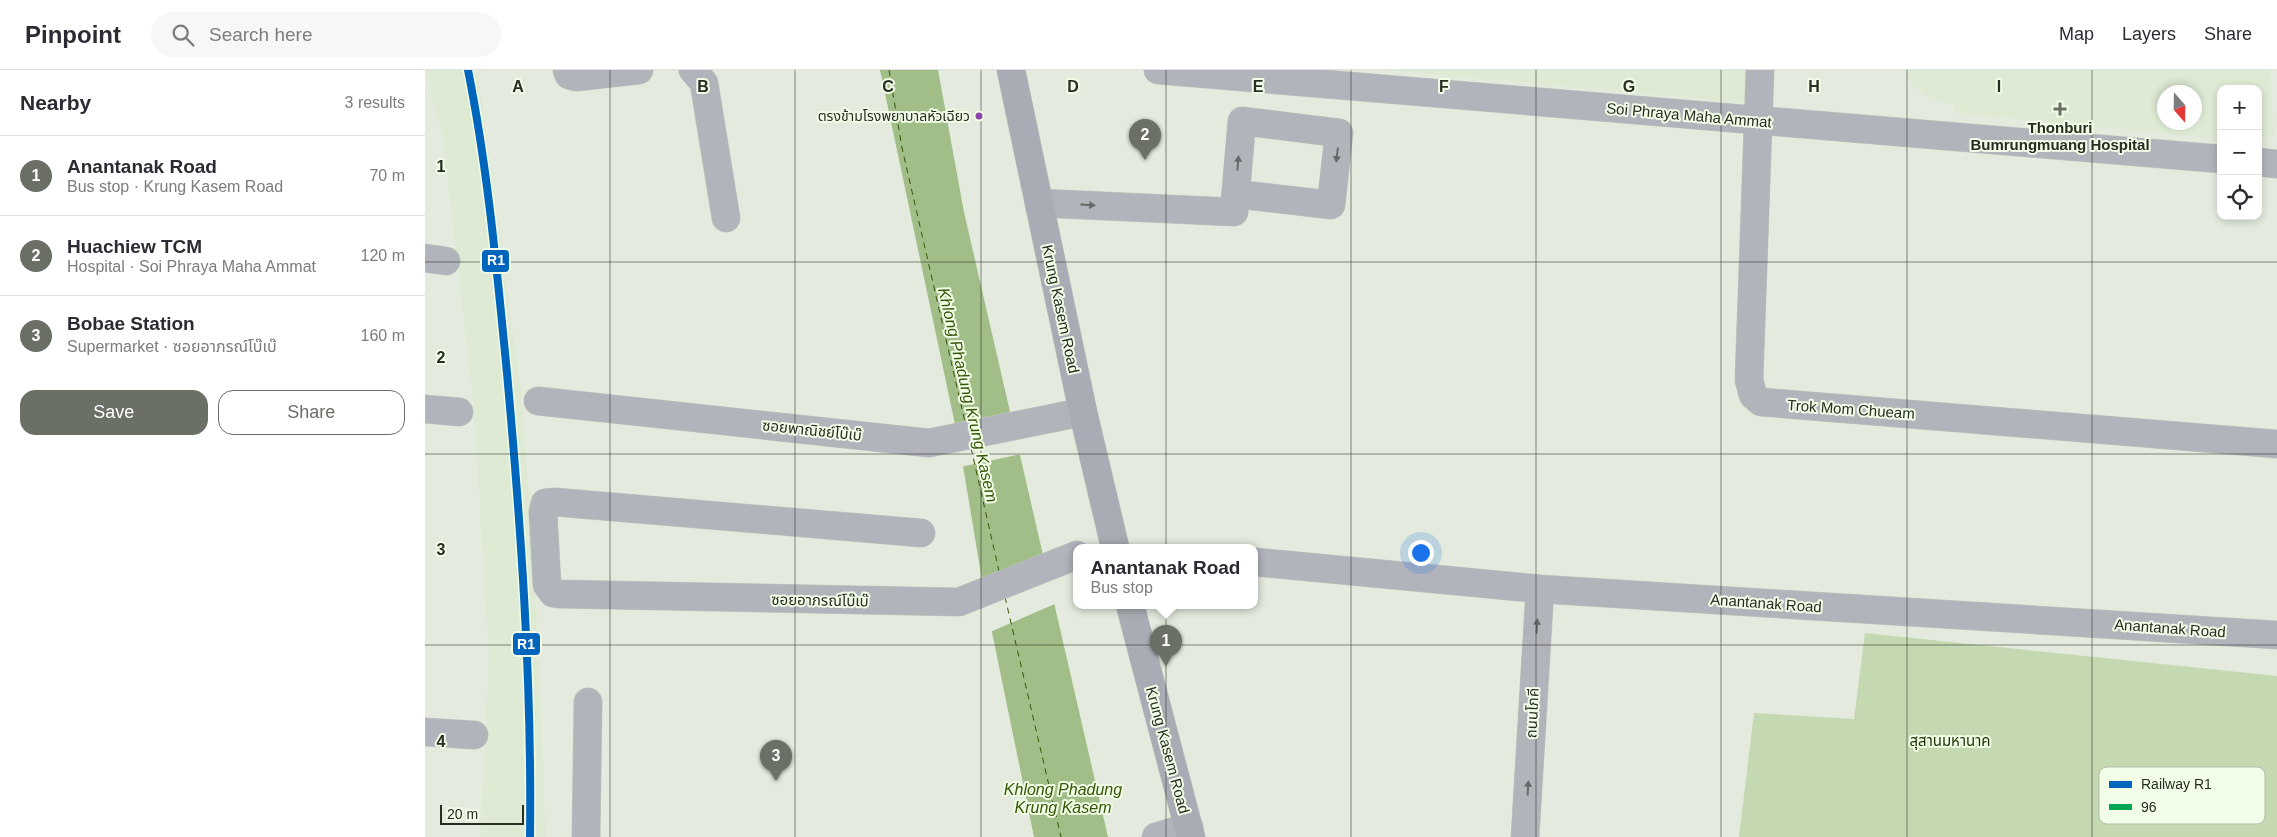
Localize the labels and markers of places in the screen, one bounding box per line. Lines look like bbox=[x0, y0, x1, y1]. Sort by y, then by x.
marker: Thonburi Bumrungmuang Hospital bbox=[2053, 102, 2067, 116]
place label: ตรงข้ามโรงพยาบาลหัวเฉียว bbox=[818, 108, 970, 124]
marker: ตรงข้ามโรงพยาบาลหัวเฉียว bbox=[974, 111, 984, 121]
pin: 2 bbox=[1129, 119, 1161, 160]
place label: Thonburi Bumrungmuang Hospital bbox=[1970, 119, 2150, 153]
pin: 1 bbox=[1150, 625, 1182, 666]
pin: 3 bbox=[760, 740, 792, 781]

